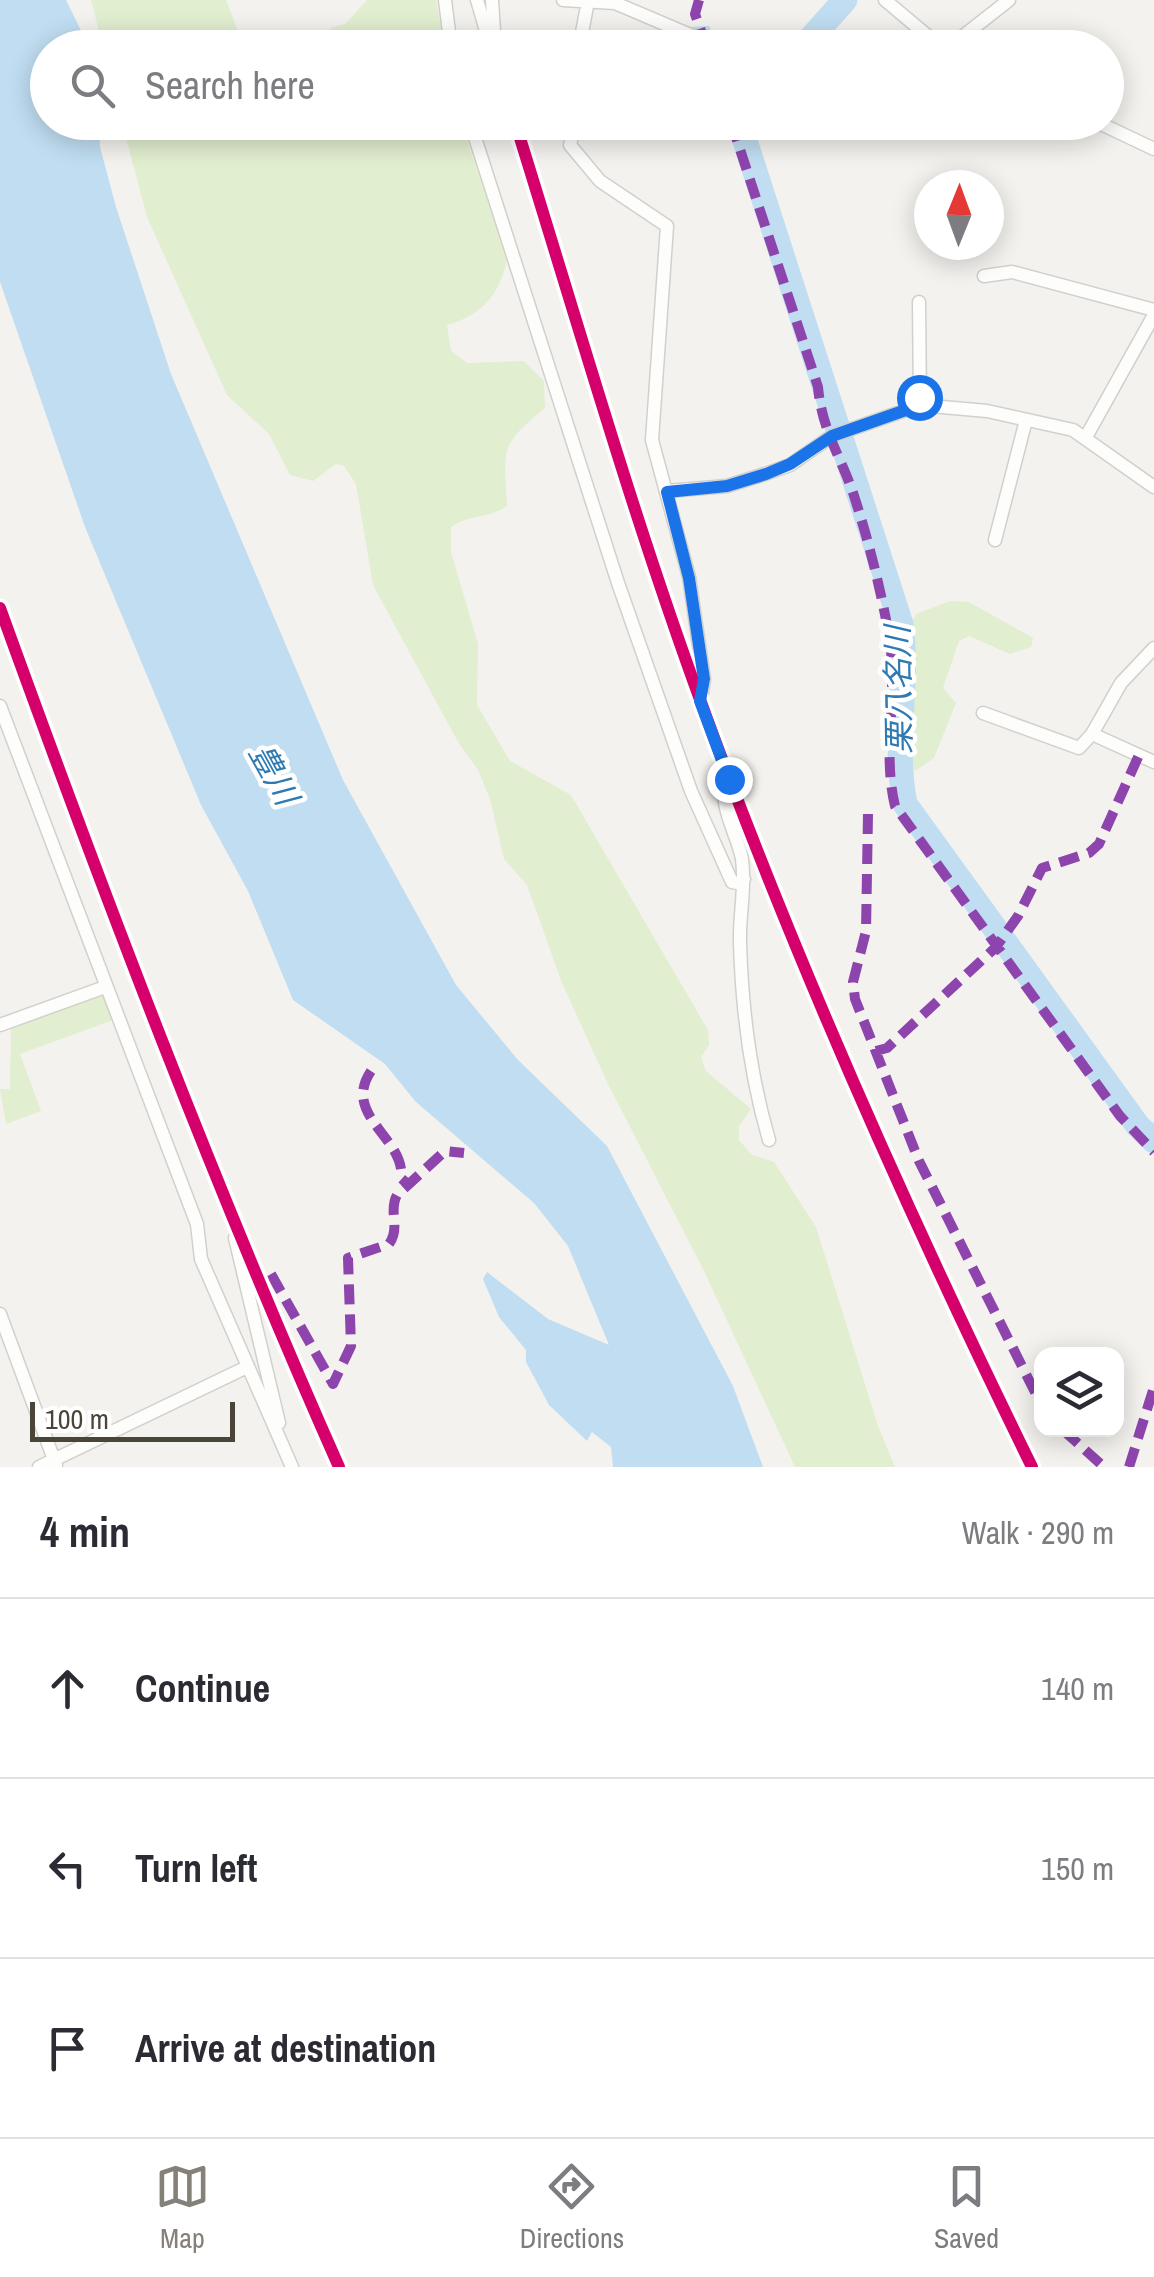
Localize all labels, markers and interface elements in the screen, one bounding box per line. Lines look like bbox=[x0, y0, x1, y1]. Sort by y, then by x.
search box bbox=[30, 30, 1124, 140]
icon: search bbox=[65, 58, 120, 113]
text: Search here bbox=[145, 60, 315, 111]
north arrow bbox=[914, 170, 1004, 260]
route start bbox=[897, 375, 943, 421]
water label: 栗八名川 bbox=[875, 623, 921, 754]
water label: 豊川 bbox=[240, 736, 310, 815]
route end bbox=[707, 757, 753, 803]
map controls bbox=[1034, 1347, 1124, 1437]
button: layers bbox=[1034, 1347, 1124, 1437]
scale bar bbox=[30, 1397, 235, 1442]
text: 100 m bbox=[45, 1400, 109, 1438]
text: 4 min bbox=[40, 1504, 130, 1560]
text: Walk · 290 m bbox=[962, 1511, 1114, 1554]
icon: ahead bbox=[40, 1661, 95, 1716]
text: Continue bbox=[135, 1663, 270, 1714]
text: 140 m bbox=[1041, 1667, 1114, 1710]
icon: left bbox=[40, 1841, 95, 1896]
text: Turn left bbox=[135, 1843, 257, 1894]
text: 150 m bbox=[1041, 1847, 1114, 1890]
icon: arrive bbox=[40, 2021, 95, 2076]
text: Arrive at destination bbox=[135, 2023, 436, 2074]
tab: Map bbox=[155, 2159, 210, 2257]
tab: Directions bbox=[520, 2159, 624, 2257]
tab: Saved bbox=[934, 2159, 999, 2257]

